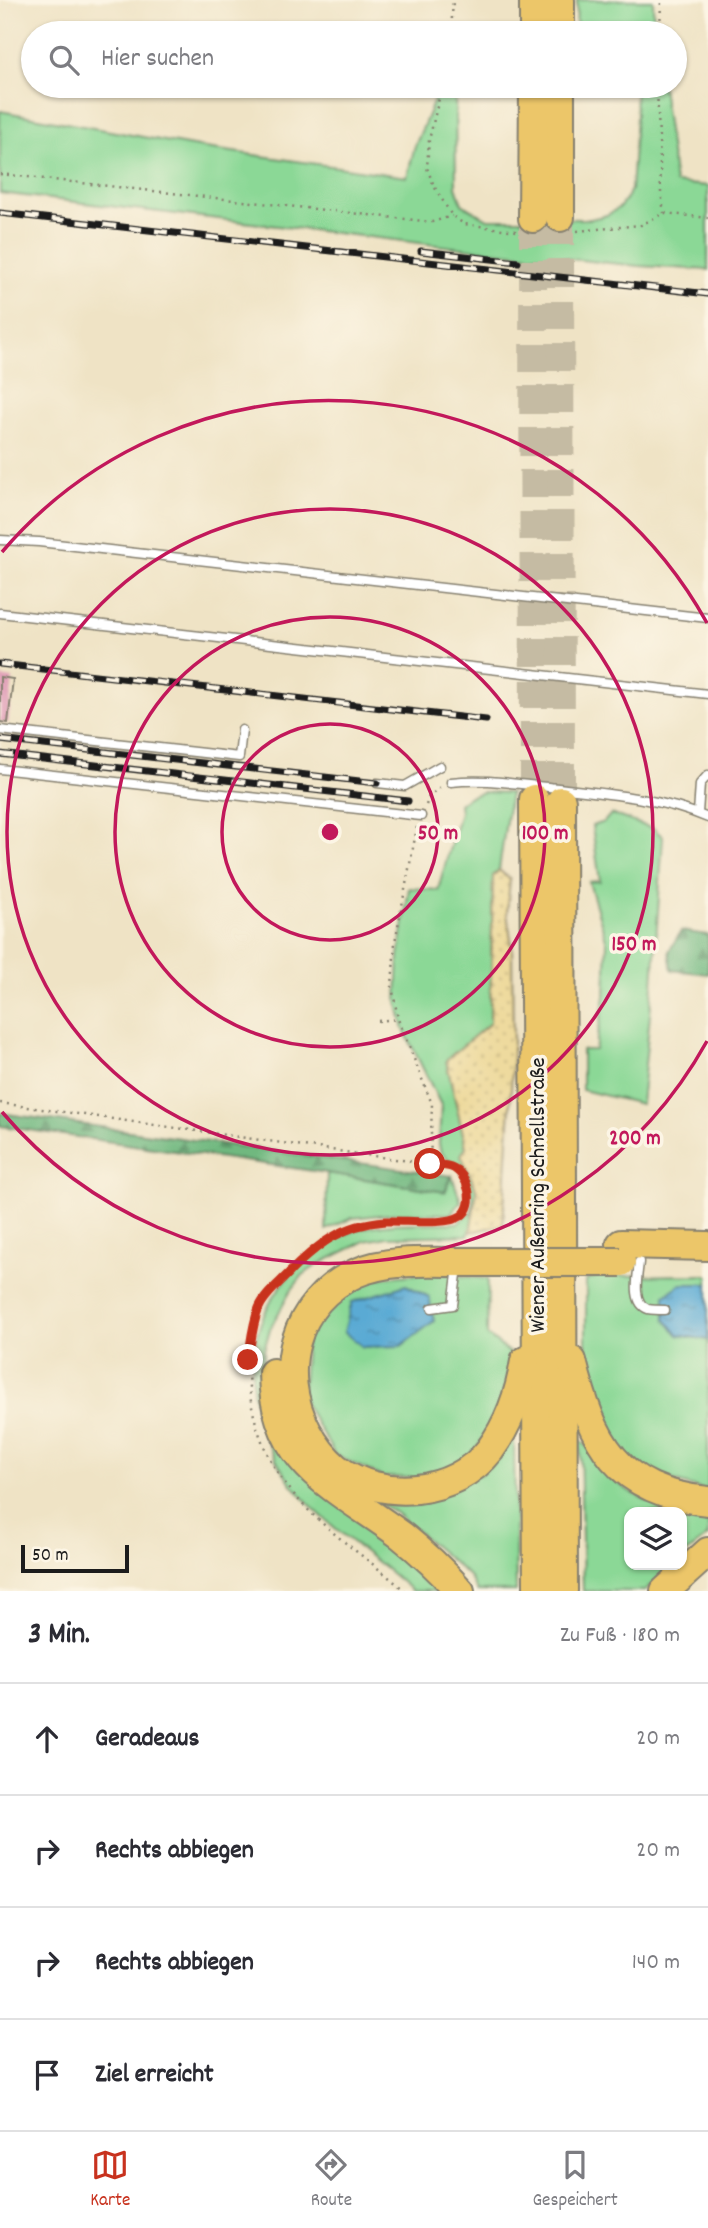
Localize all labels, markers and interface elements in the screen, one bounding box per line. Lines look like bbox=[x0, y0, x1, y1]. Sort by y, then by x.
search box bbox=[21, 21, 687, 98]
icon: search bbox=[45, 41, 83, 79]
text: Hier suchen bbox=[101, 41, 214, 78]
centre of rings bbox=[318, 820, 342, 844]
text: 50 m bbox=[418, 820, 458, 850]
text: 100 m bbox=[522, 820, 568, 850]
text: 150 m bbox=[611, 931, 657, 961]
street label: Wiener Außenring Schnellstraße bbox=[523, 1057, 556, 1333]
text: 200 m bbox=[609, 1125, 661, 1155]
route start bbox=[414, 1148, 445, 1179]
route end bbox=[232, 1344, 263, 1375]
map controls bbox=[624, 1507, 687, 1570]
button: layers bbox=[624, 1507, 687, 1570]
scale bar bbox=[21, 1542, 130, 1574]
text: 50 m bbox=[32, 1543, 69, 1570]
text: 3 Min. bbox=[28, 1615, 90, 1658]
text: Zu Fuß · 180 m bbox=[560, 1620, 680, 1653]
icon: ahead bbox=[28, 1720, 66, 1758]
text: Geradeaus bbox=[95, 1721, 199, 1758]
text: 20 m bbox=[636, 1723, 680, 1756]
icon: right bbox=[28, 1832, 66, 1870]
text: Rechts abbiegen bbox=[95, 1833, 254, 1870]
text: 20 m bbox=[636, 1835, 680, 1868]
icon: right bbox=[28, 1944, 66, 1982]
text: Rechts abbiegen bbox=[95, 1945, 254, 1982]
text: 140 m bbox=[632, 1947, 680, 1980]
icon: arrive bbox=[28, 2056, 66, 2094]
text: Ziel erreicht bbox=[95, 2057, 214, 2094]
tab: Karte bbox=[90, 2146, 130, 2215]
tab: Route bbox=[311, 2146, 352, 2215]
tab: Gespeichert bbox=[532, 2146, 618, 2215]

